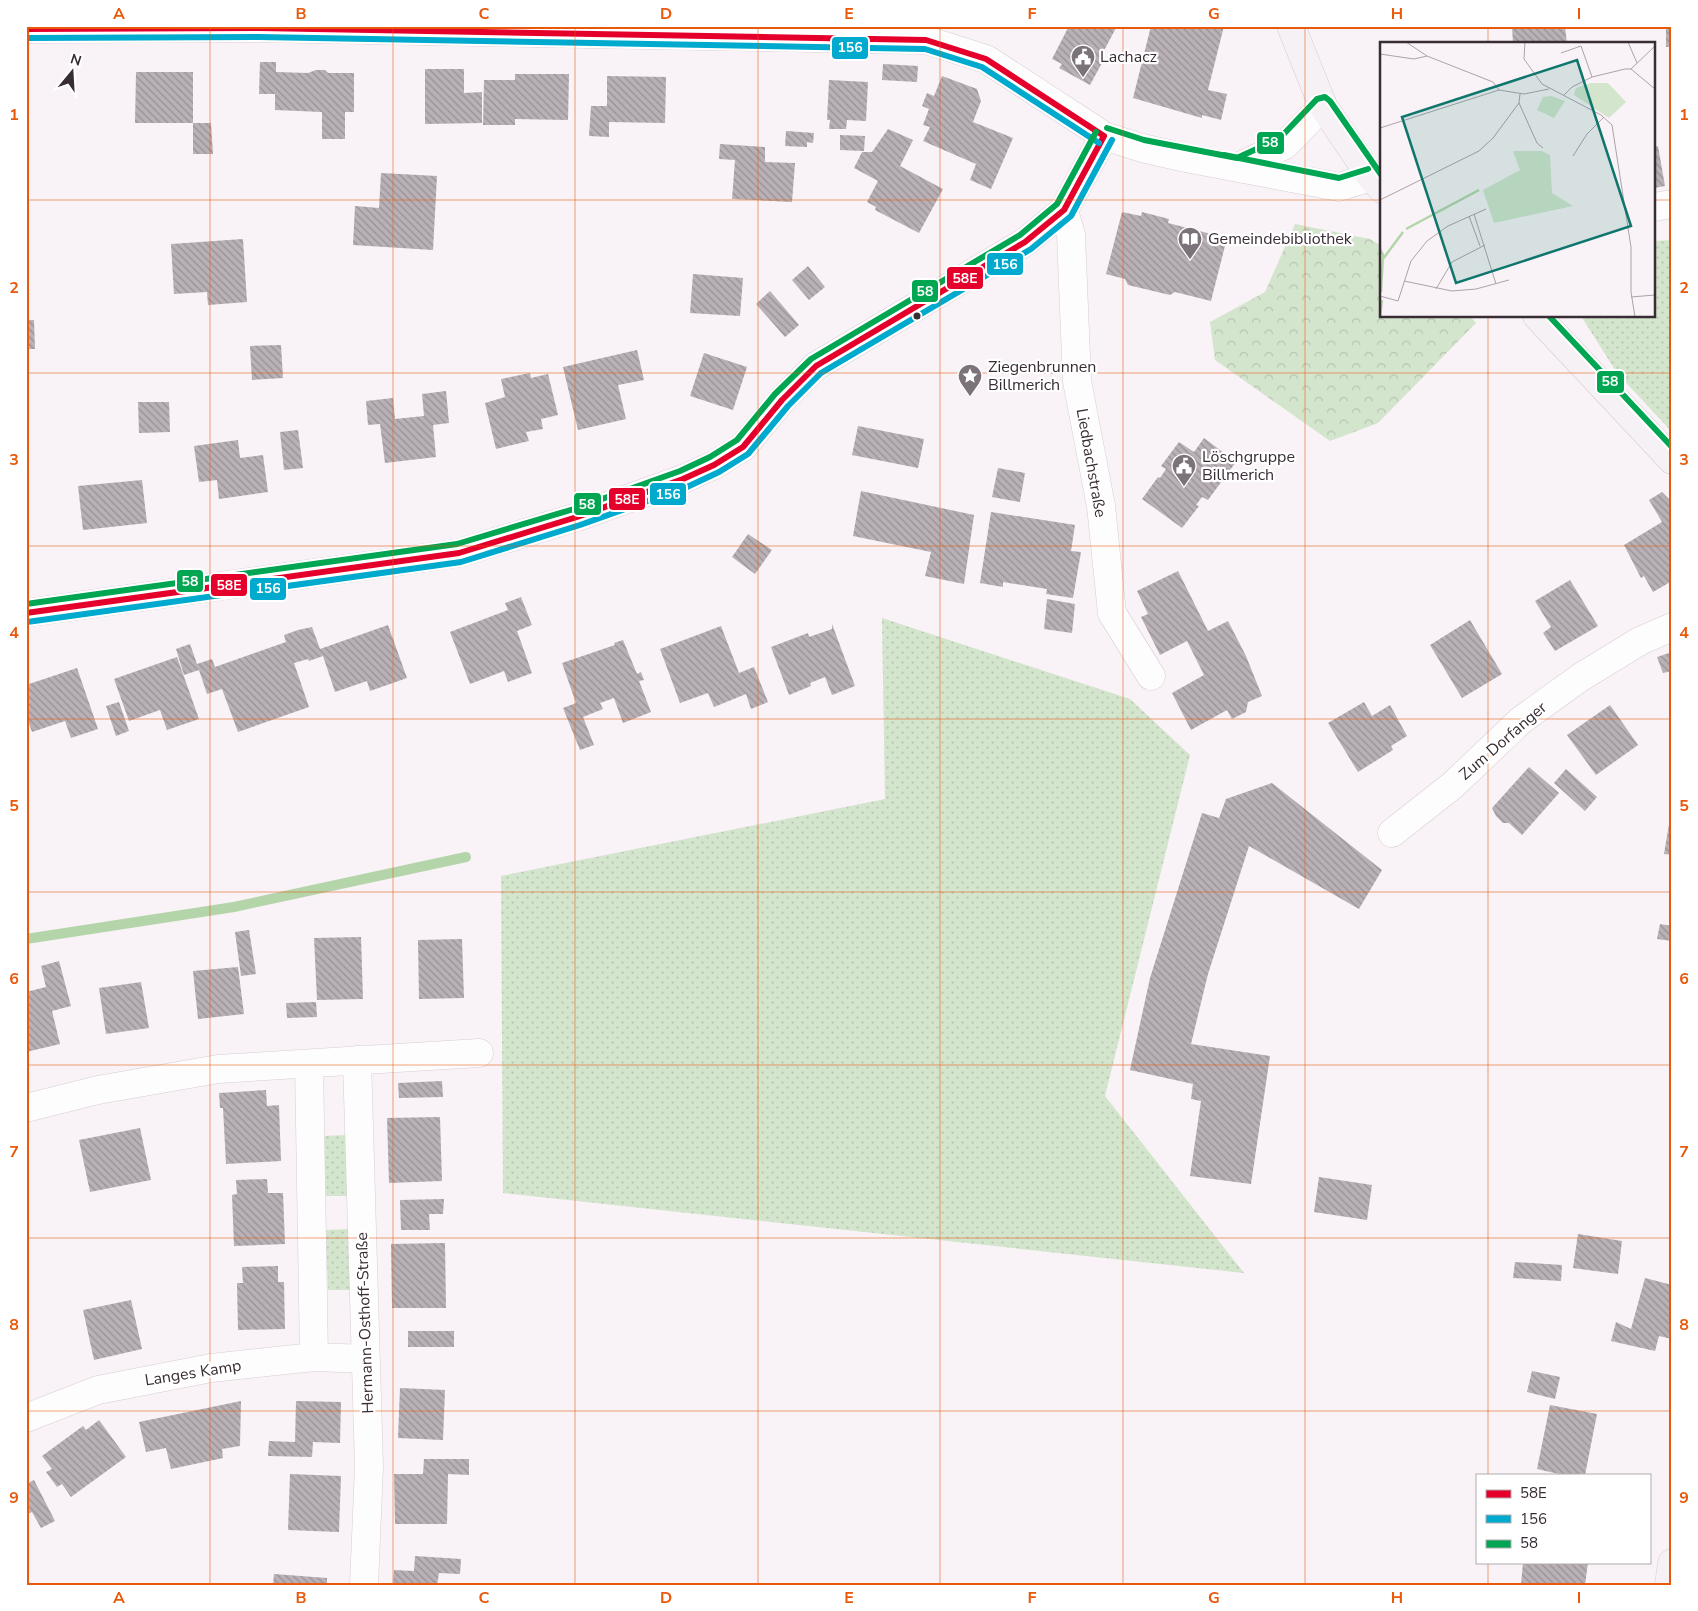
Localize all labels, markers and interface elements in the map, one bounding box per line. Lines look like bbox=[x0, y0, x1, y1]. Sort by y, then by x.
text: A bbox=[113, 3, 125, 25]
text: B bbox=[295, 3, 307, 25]
text: C bbox=[479, 3, 490, 25]
text: D bbox=[660, 3, 672, 25]
text: E bbox=[844, 3, 854, 25]
text: F bbox=[1028, 3, 1037, 25]
text: G bbox=[1208, 3, 1220, 25]
text: H bbox=[1391, 3, 1403, 25]
text: I bbox=[1577, 3, 1581, 25]
line badge: 156 bbox=[831, 36, 869, 60]
text: 156 bbox=[837, 38, 863, 57]
inset map bbox=[1380, 42, 1656, 318]
public building icon: Lachacz bbox=[1070, 44, 1096, 78]
place label: Lachacz bbox=[1100, 46, 1157, 68]
north arrow bbox=[48, 48, 98, 98]
text: N bbox=[68, 49, 84, 71]
text: 1 bbox=[9, 104, 19, 126]
text: 1 bbox=[1679, 104, 1689, 126]
line badge: 58 bbox=[1256, 131, 1285, 155]
text: 58 bbox=[1262, 133, 1278, 152]
library icon: Gemeindebibliothek bbox=[1177, 226, 1203, 260]
place label: Gemeindebibliothek bbox=[1208, 228, 1353, 250]
line badge: 156 bbox=[986, 252, 1024, 276]
text: 156 bbox=[992, 255, 1018, 274]
line badge: 58E bbox=[946, 266, 984, 290]
text: 58E bbox=[952, 269, 978, 288]
text: 2 bbox=[9, 277, 19, 299]
text: 2 bbox=[1679, 277, 1689, 299]
line badge: 58 bbox=[911, 279, 939, 303]
text: 58 bbox=[917, 282, 933, 301]
unlabelled marker bbox=[912, 311, 922, 321]
place label: Ziegenbrunnen Billmerich bbox=[988, 356, 1096, 396]
place icon: Ziegenbrunnen Billmerich bbox=[957, 363, 983, 397]
line badge: 58 bbox=[1596, 370, 1625, 394]
text: 58 bbox=[1602, 372, 1618, 391]
street label: Liedbachstraße bbox=[1071, 407, 1111, 519]
place label: Löschgruppe Billmerich bbox=[1202, 446, 1295, 486]
text: 3 bbox=[9, 449, 19, 471]
text: 3 bbox=[1679, 449, 1689, 471]
public building icon: Löschgruppe Billmerich bbox=[1171, 453, 1197, 487]
line badge: 156 bbox=[649, 482, 687, 506]
text: 156 bbox=[655, 485, 681, 504]
line badge: 58E bbox=[608, 487, 646, 511]
text: 58E bbox=[614, 490, 640, 509]
line badge: 58 bbox=[573, 492, 602, 516]
text: 58 bbox=[579, 495, 595, 514]
line badge: 58 bbox=[176, 569, 204, 593]
text: 58 bbox=[182, 572, 198, 591]
line badge: 58E bbox=[210, 573, 248, 597]
text: 58E bbox=[216, 576, 242, 595]
line badge: 156 bbox=[249, 577, 287, 601]
text: 156 bbox=[255, 579, 281, 598]
text: 4 bbox=[9, 622, 19, 644]
text: 4 bbox=[1679, 622, 1689, 644]
street label: Zum Dorfanger bbox=[1454, 697, 1552, 785]
text: 5 bbox=[9, 795, 19, 817]
text: 5 bbox=[1679, 795, 1689, 817]
text: 6 bbox=[9, 968, 19, 990]
text: 6 bbox=[1679, 968, 1689, 990]
text: 7 bbox=[9, 1141, 19, 1163]
text: 7 bbox=[1679, 1141, 1689, 1163]
street label: Hermann-Osthoff-Straße bbox=[351, 1232, 379, 1414]
text: 8 bbox=[9, 1314, 19, 1336]
text: 8 bbox=[1679, 1314, 1689, 1336]
street label: Langes Kamp bbox=[143, 1355, 243, 1391]
legend bbox=[1476, 1474, 1650, 1564]
text: 58E bbox=[1520, 1483, 1547, 1503]
text: 9 bbox=[9, 1487, 19, 1509]
text: 9 bbox=[1679, 1487, 1689, 1509]
text: 156 bbox=[1520, 1509, 1547, 1529]
text: 58 bbox=[1520, 1533, 1538, 1553]
text: A bbox=[113, 1587, 125, 1609]
text: B bbox=[295, 1587, 307, 1609]
text: C bbox=[479, 1587, 490, 1609]
text: D bbox=[660, 1587, 672, 1609]
text: E bbox=[844, 1587, 854, 1609]
text: F bbox=[1028, 1587, 1037, 1609]
text: G bbox=[1208, 1587, 1220, 1609]
text: H bbox=[1391, 1587, 1403, 1609]
text: I bbox=[1577, 1587, 1581, 1609]

